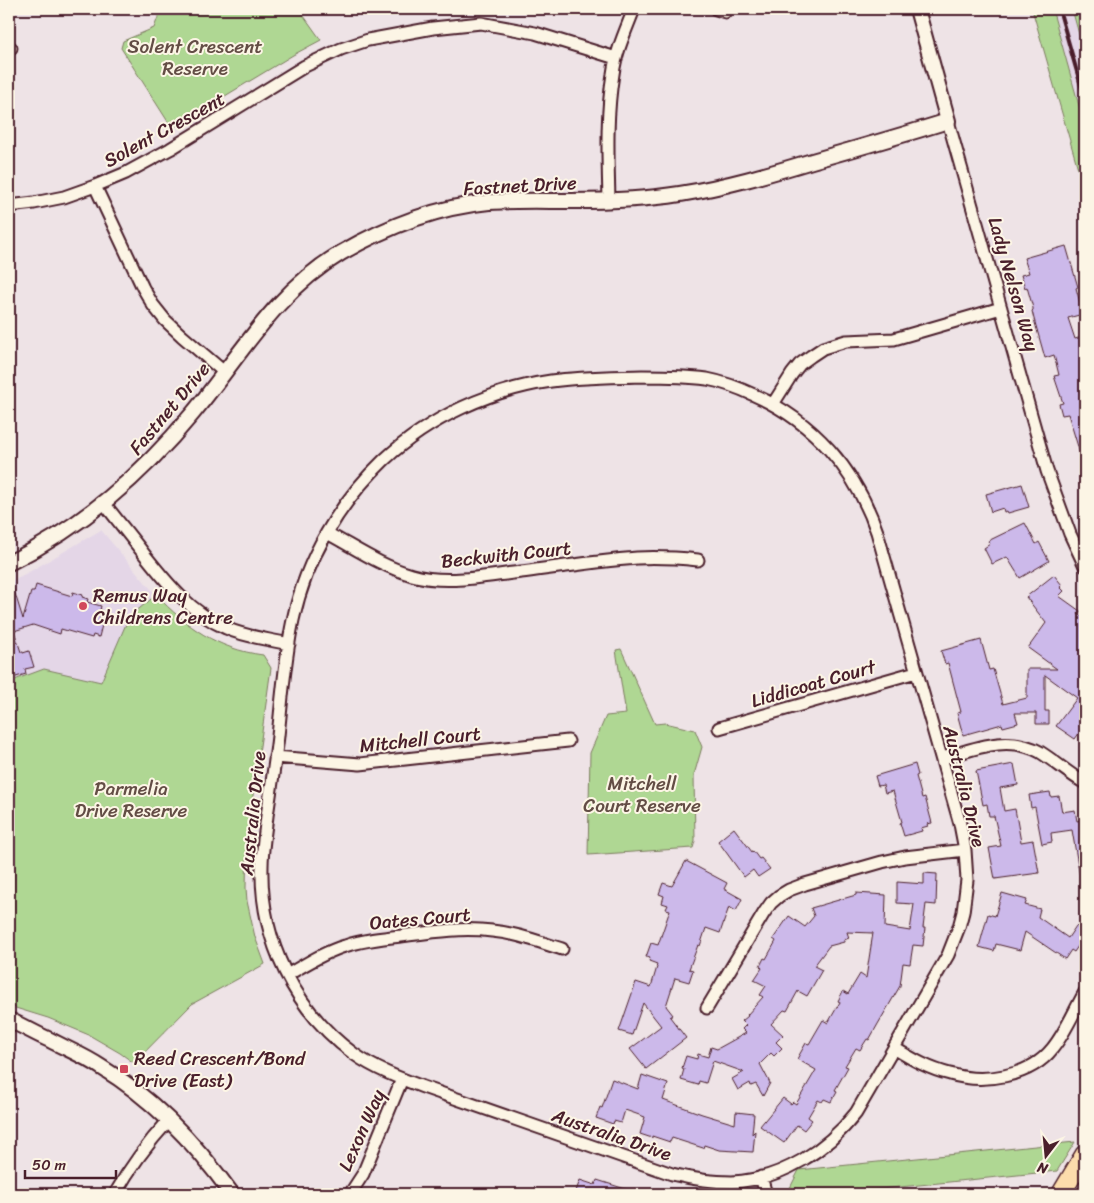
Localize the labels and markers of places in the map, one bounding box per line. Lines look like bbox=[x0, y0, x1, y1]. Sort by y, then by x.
place label: Remus Way Childrens Centre bbox=[93, 579, 233, 634]
marker: Remus Way Childrens Centre bbox=[77, 600, 89, 612]
place label: Reed Crescent/Bond Drive (East) bbox=[134, 1042, 306, 1097]
marker: Reed Crescent/Bond Drive (East) bbox=[118, 1063, 130, 1075]

